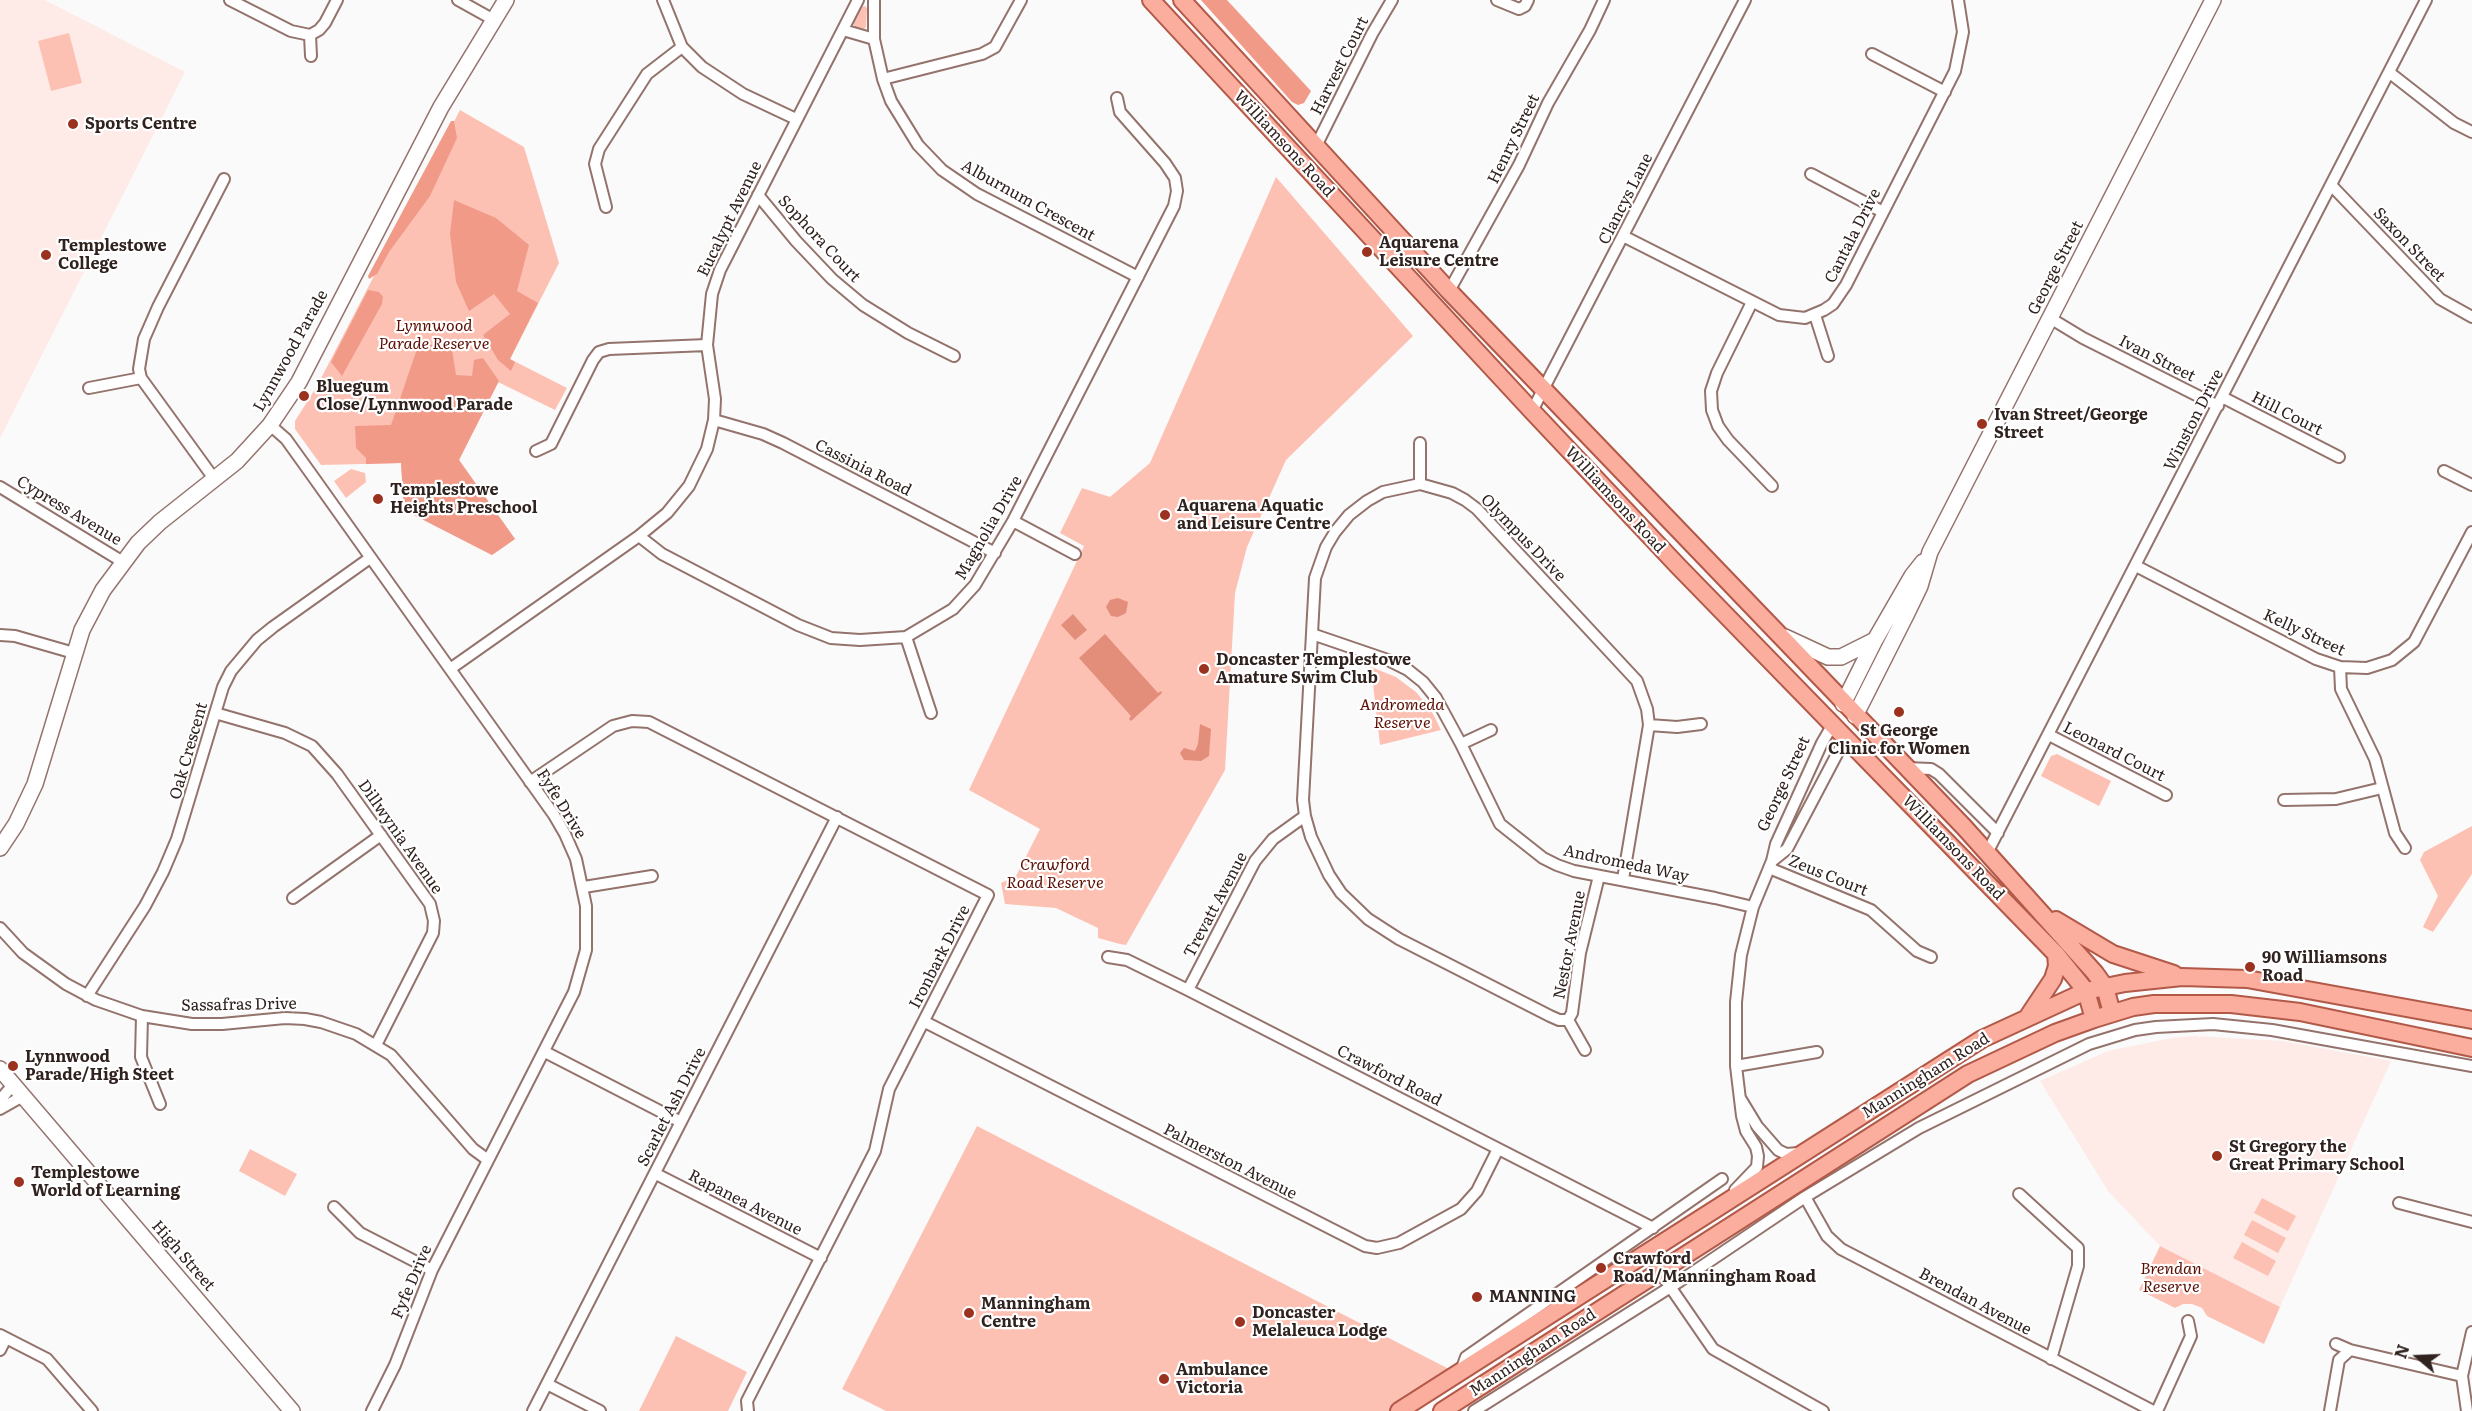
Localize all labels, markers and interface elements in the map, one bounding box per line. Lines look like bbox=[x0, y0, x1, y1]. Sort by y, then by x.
street label: Harvest Court bbox=[1307, 14, 1373, 118]
street label: Williamsons Road bbox=[1230, 87, 1338, 201]
street label: Henry Street bbox=[1484, 91, 1544, 187]
place label: Sports Centre bbox=[85, 114, 197, 134]
marker: Sports Centre bbox=[66, 117, 80, 131]
street label: Clancys Lane bbox=[1595, 150, 1657, 248]
street label: Alburnum Crescent bbox=[958, 156, 1098, 246]
street label: Eucalypt Avenue bbox=[694, 158, 766, 280]
street label: Cantala Drive bbox=[1821, 185, 1885, 287]
street label: Sophora Court bbox=[774, 191, 864, 287]
street label: Saxon Street bbox=[2369, 204, 2449, 286]
street label: George Street bbox=[2024, 218, 2088, 318]
place label: Aquarena Leisure Centre bbox=[1379, 233, 1499, 271]
place label: Templestowe College bbox=[58, 236, 166, 274]
marker: Aquarena Leisure Centre bbox=[1360, 245, 1374, 259]
marker: Templestowe College bbox=[39, 248, 53, 262]
street label: Lynnwood Parade bbox=[250, 287, 332, 415]
park label: Lynnwood Parade Reserve bbox=[379, 316, 489, 354]
street label: Ivan Street bbox=[2116, 332, 2198, 386]
street label: Winston Drive bbox=[2160, 366, 2228, 474]
place label: Bluegum Close/Lynnwood Parade bbox=[316, 377, 513, 415]
street label: Hill Court bbox=[2248, 388, 2326, 440]
marker: Bluegum Close/Lynnwood Parade bbox=[297, 389, 311, 403]
place label: Ivan Street/George Street bbox=[1994, 405, 2148, 443]
marker: Ivan Street/George Street bbox=[1975, 417, 1989, 431]
street label: Cassinia Road bbox=[811, 435, 915, 501]
street label: Williamsons Road bbox=[1561, 443, 1669, 557]
street label: Cypress Avenue bbox=[13, 472, 125, 550]
street label: Magnolia Drive bbox=[951, 472, 1027, 584]
place label: Templestowe Heights Preschool bbox=[390, 480, 537, 518]
street label: Olympus Drive bbox=[1477, 490, 1569, 586]
marker: Templestowe Heights Preschool bbox=[371, 492, 385, 506]
place label: Aquarena Aquatic and Leisure Centre bbox=[1177, 496, 1331, 534]
marker: Aquarena Aquatic and Leisure Centre bbox=[1158, 508, 1172, 522]
street label: Kelly Street bbox=[2260, 606, 2348, 660]
place label: Doncaster Templestowe Amature Swim Club bbox=[1216, 650, 1411, 688]
marker: Doncaster Templestowe Amature Swim Club bbox=[1197, 662, 1211, 676]
park label: Andromeda Reserve bbox=[1360, 695, 1444, 733]
street label: Oak Crescent bbox=[166, 700, 212, 802]
marker: St George Clinic for Women bbox=[1892, 705, 1906, 719]
street label: Leonard Court bbox=[2060, 718, 2168, 786]
place label: St George Clinic for Women bbox=[1828, 721, 1970, 759]
street label: George Street bbox=[1754, 733, 1814, 835]
street label: Fyfe Drive bbox=[532, 766, 590, 842]
street label: Dillwynia Avenue bbox=[353, 776, 447, 898]
street label: Williamsons Road bbox=[1898, 792, 2008, 904]
street label: Andromeda Way bbox=[1561, 841, 1691, 887]
street label: Trevatt Avenue bbox=[1180, 849, 1252, 961]
street label: Zeus Court bbox=[1785, 851, 1871, 901]
park label: Crawford Road Reserve bbox=[1006, 855, 1104, 893]
street label: Nestor Avenue bbox=[1550, 889, 1590, 1001]
street label: Ironbark Drive bbox=[906, 902, 974, 1012]
place label: 90 Williamsons Road bbox=[2262, 948, 2387, 986]
marker: 90 Williamsons Road bbox=[2243, 960, 2257, 974]
street label: Sassafras Drive bbox=[181, 994, 297, 1016]
street label: Manningham Road bbox=[1859, 1029, 1993, 1123]
street label: Crawford Road bbox=[1333, 1041, 1445, 1111]
street label: Scarlet Ash Drive bbox=[634, 1044, 710, 1170]
place label: Lynnwood Parade/High Steet bbox=[25, 1047, 174, 1085]
marker: Lynnwood Parade/High Steet bbox=[6, 1059, 20, 1073]
street label: Palmerston Avenue bbox=[1160, 1120, 1300, 1204]
place label: St Gregory the Great Primary School bbox=[2229, 1137, 2405, 1175]
marker: St Gregory the Great Primary School bbox=[2210, 1149, 2224, 1163]
place label: Templestowe World of Learning bbox=[31, 1163, 180, 1201]
street label: Rapanea Avenue bbox=[685, 1166, 805, 1240]
marker: Templestowe World of Learning bbox=[12, 1175, 26, 1189]
street label: High Street bbox=[147, 1217, 219, 1295]
street label: Fyfe Drive bbox=[388, 1242, 436, 1322]
place label: Crawford Road/Manningham Road bbox=[1613, 1249, 1816, 1287]
park label: Brendan Reserve bbox=[2140, 1259, 2202, 1297]
marker: Crawford Road/Manningham Road bbox=[1594, 1261, 1608, 1275]
street label: Brendan Avenue bbox=[1915, 1264, 2035, 1340]
place label: MANNING bbox=[1489, 1287, 1576, 1307]
marker: MANNING bbox=[1470, 1290, 1484, 1304]
place label: Manningham Centre bbox=[981, 1294, 1090, 1332]
place label: Doncaster Melaleuca Lodge bbox=[1252, 1303, 1387, 1341]
street label: Manningham Road bbox=[1466, 1305, 1600, 1401]
marker: Manningham Centre bbox=[962, 1306, 976, 1320]
marker: Doncaster Melaleuca Lodge bbox=[1233, 1315, 1247, 1329]
north arrow bbox=[2388, 1327, 2448, 1387]
text: N bbox=[2387, 1341, 2415, 1361]
place label: Ambulance Victoria bbox=[1176, 1360, 1268, 1398]
marker: Ambulance Victoria bbox=[1157, 1372, 1171, 1386]

